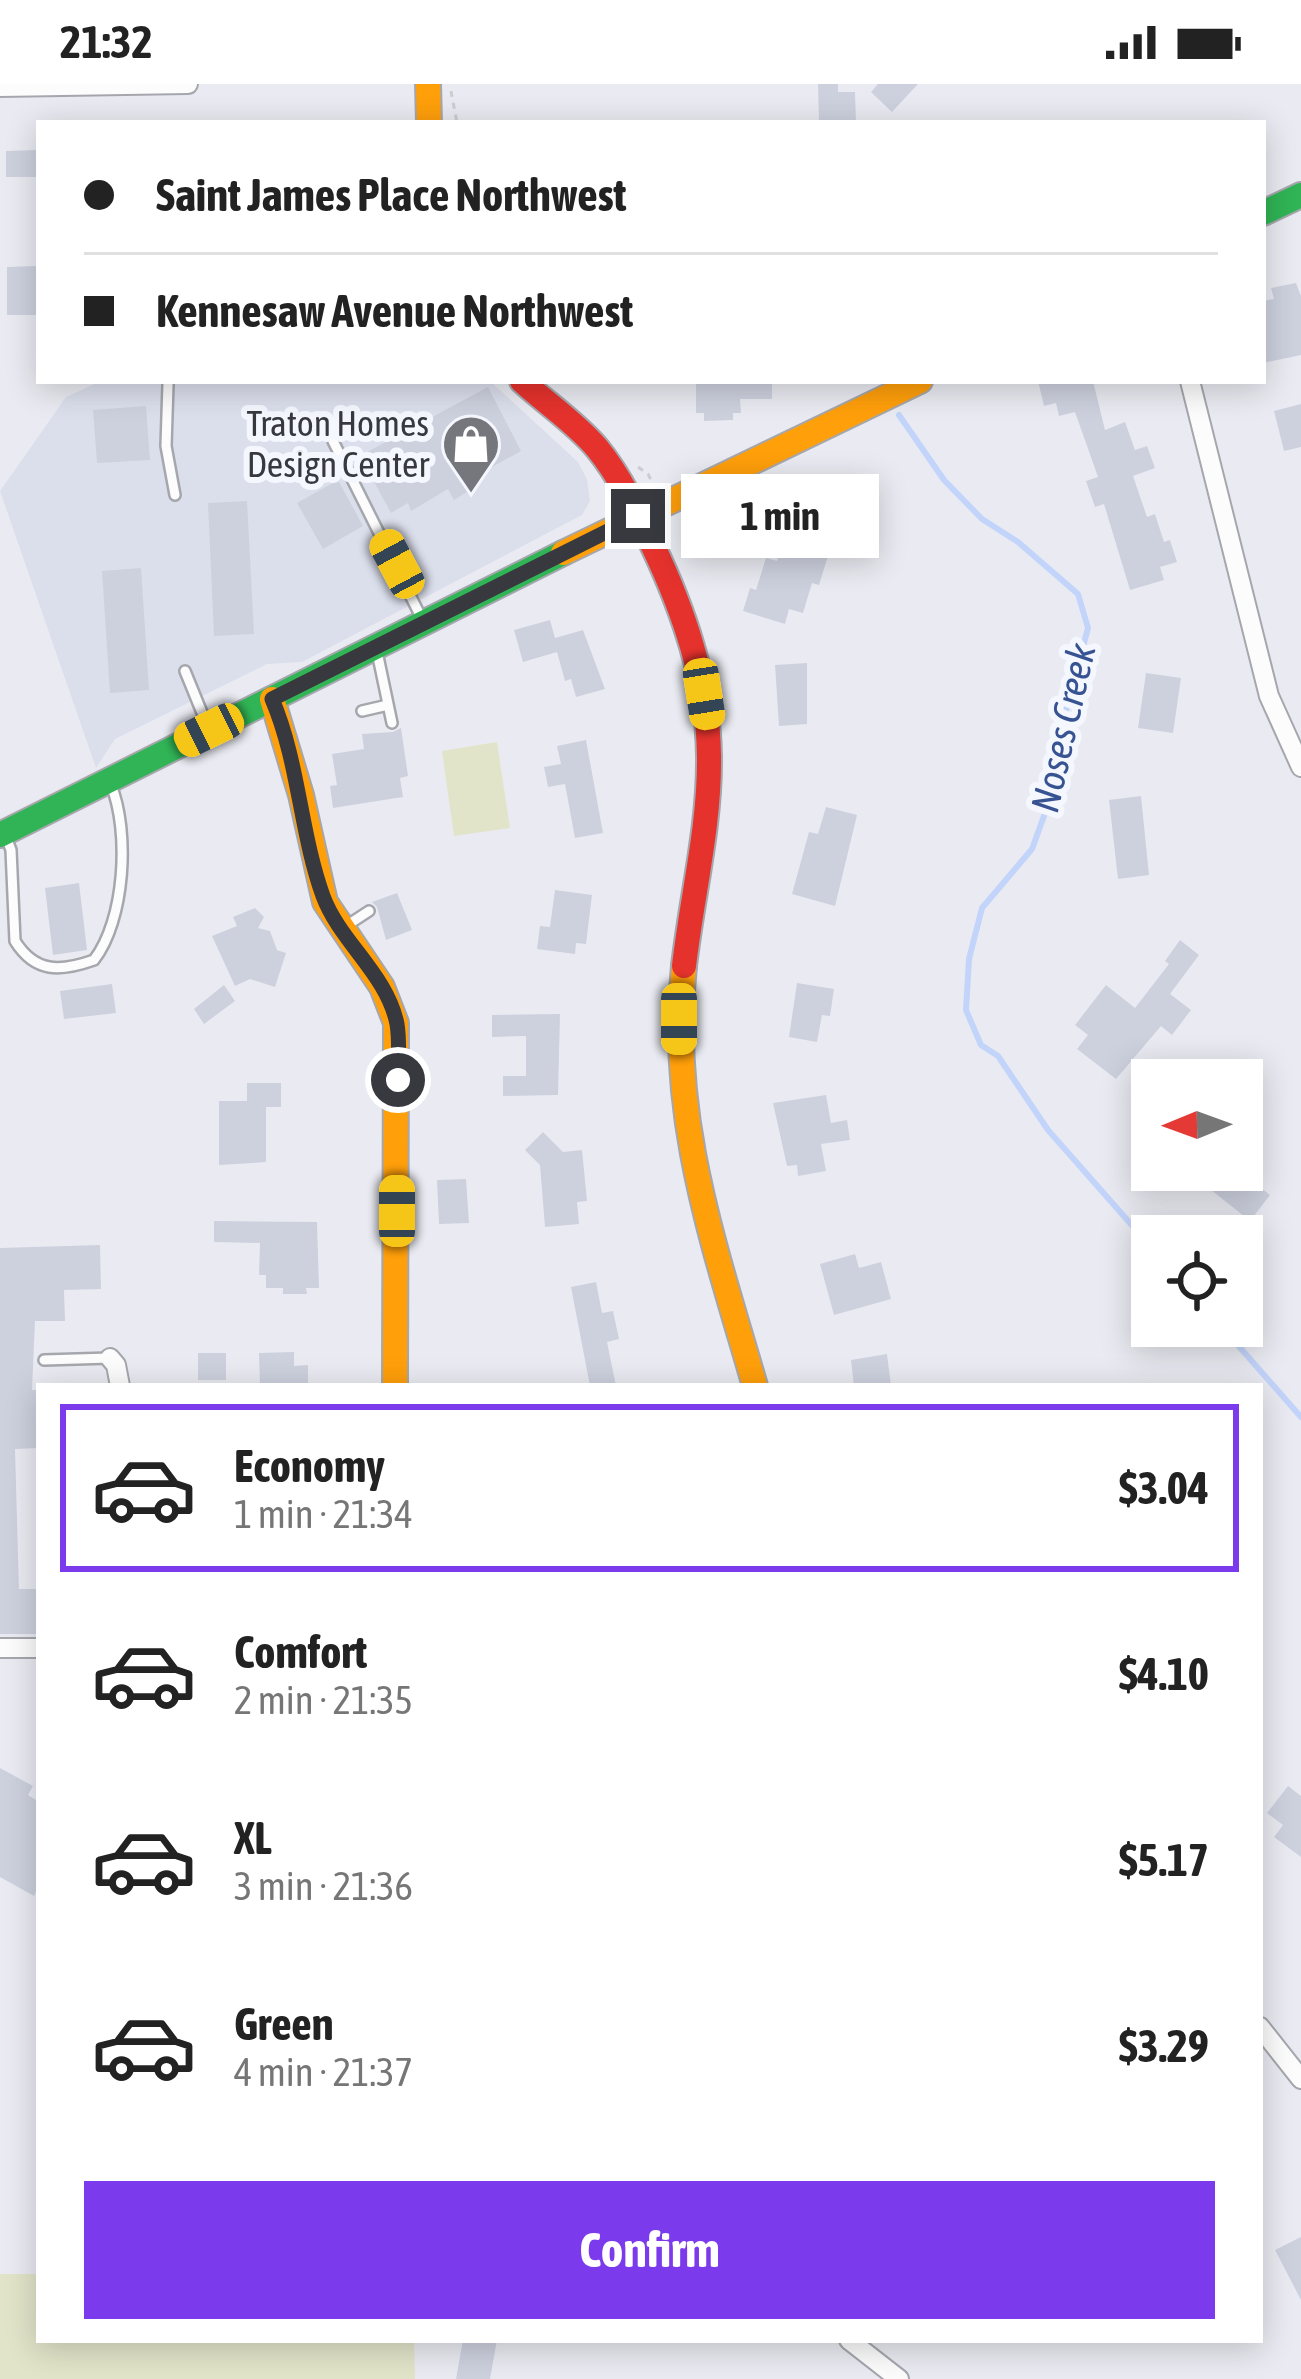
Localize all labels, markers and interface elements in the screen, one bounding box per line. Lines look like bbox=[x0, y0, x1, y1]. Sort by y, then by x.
text: 21:32 bbox=[60, 16, 153, 68]
text: Saint James Place Northwest bbox=[156, 169, 626, 221]
text: Kennesaw Avenue Northwest bbox=[156, 285, 633, 337]
place label: Traton Homes Design Center bbox=[247, 402, 430, 485]
shop icon: Traton Homes Design Center bbox=[440, 413, 502, 495]
callout: 1 min bbox=[680, 474, 878, 558]
route end bbox=[611, 489, 665, 543]
text: 1 min bbox=[740, 494, 820, 538]
car bbox=[364, 524, 430, 604]
water label: Noses Creek bbox=[1022, 639, 1104, 817]
car bbox=[681, 656, 727, 732]
car bbox=[169, 698, 249, 762]
car bbox=[661, 983, 697, 1055]
route start bbox=[371, 1053, 425, 1107]
north arrow bbox=[1131, 1059, 1263, 1191]
map controls bbox=[1131, 1059, 1263, 1347]
car bbox=[379, 1175, 415, 1247]
button: locate bbox=[1131, 1215, 1263, 1347]
icon: car bbox=[90, 1434, 198, 1542]
text: Economy bbox=[234, 1440, 385, 1492]
text: $3.04 bbox=[1119, 1462, 1209, 1514]
text: 1 min · 21:34 bbox=[234, 1492, 413, 1536]
icon: car bbox=[90, 1620, 198, 1728]
text: Comfort bbox=[234, 1626, 367, 1678]
text: $4.10 bbox=[1119, 1648, 1209, 1700]
text: 2 min · 21:35 bbox=[234, 1678, 413, 1722]
icon: car bbox=[90, 1806, 198, 1914]
text: XL bbox=[234, 1812, 272, 1864]
text: $5.17 bbox=[1119, 1834, 1209, 1886]
text: 3 min · 21:36 bbox=[234, 1864, 413, 1908]
icon: car bbox=[90, 1992, 198, 2100]
text: Green bbox=[234, 1998, 334, 2050]
text: $3.29 bbox=[1119, 2020, 1209, 2072]
text: 4 min · 21:37 bbox=[234, 2050, 413, 2094]
button: Confirm bbox=[84, 2181, 1215, 2319]

